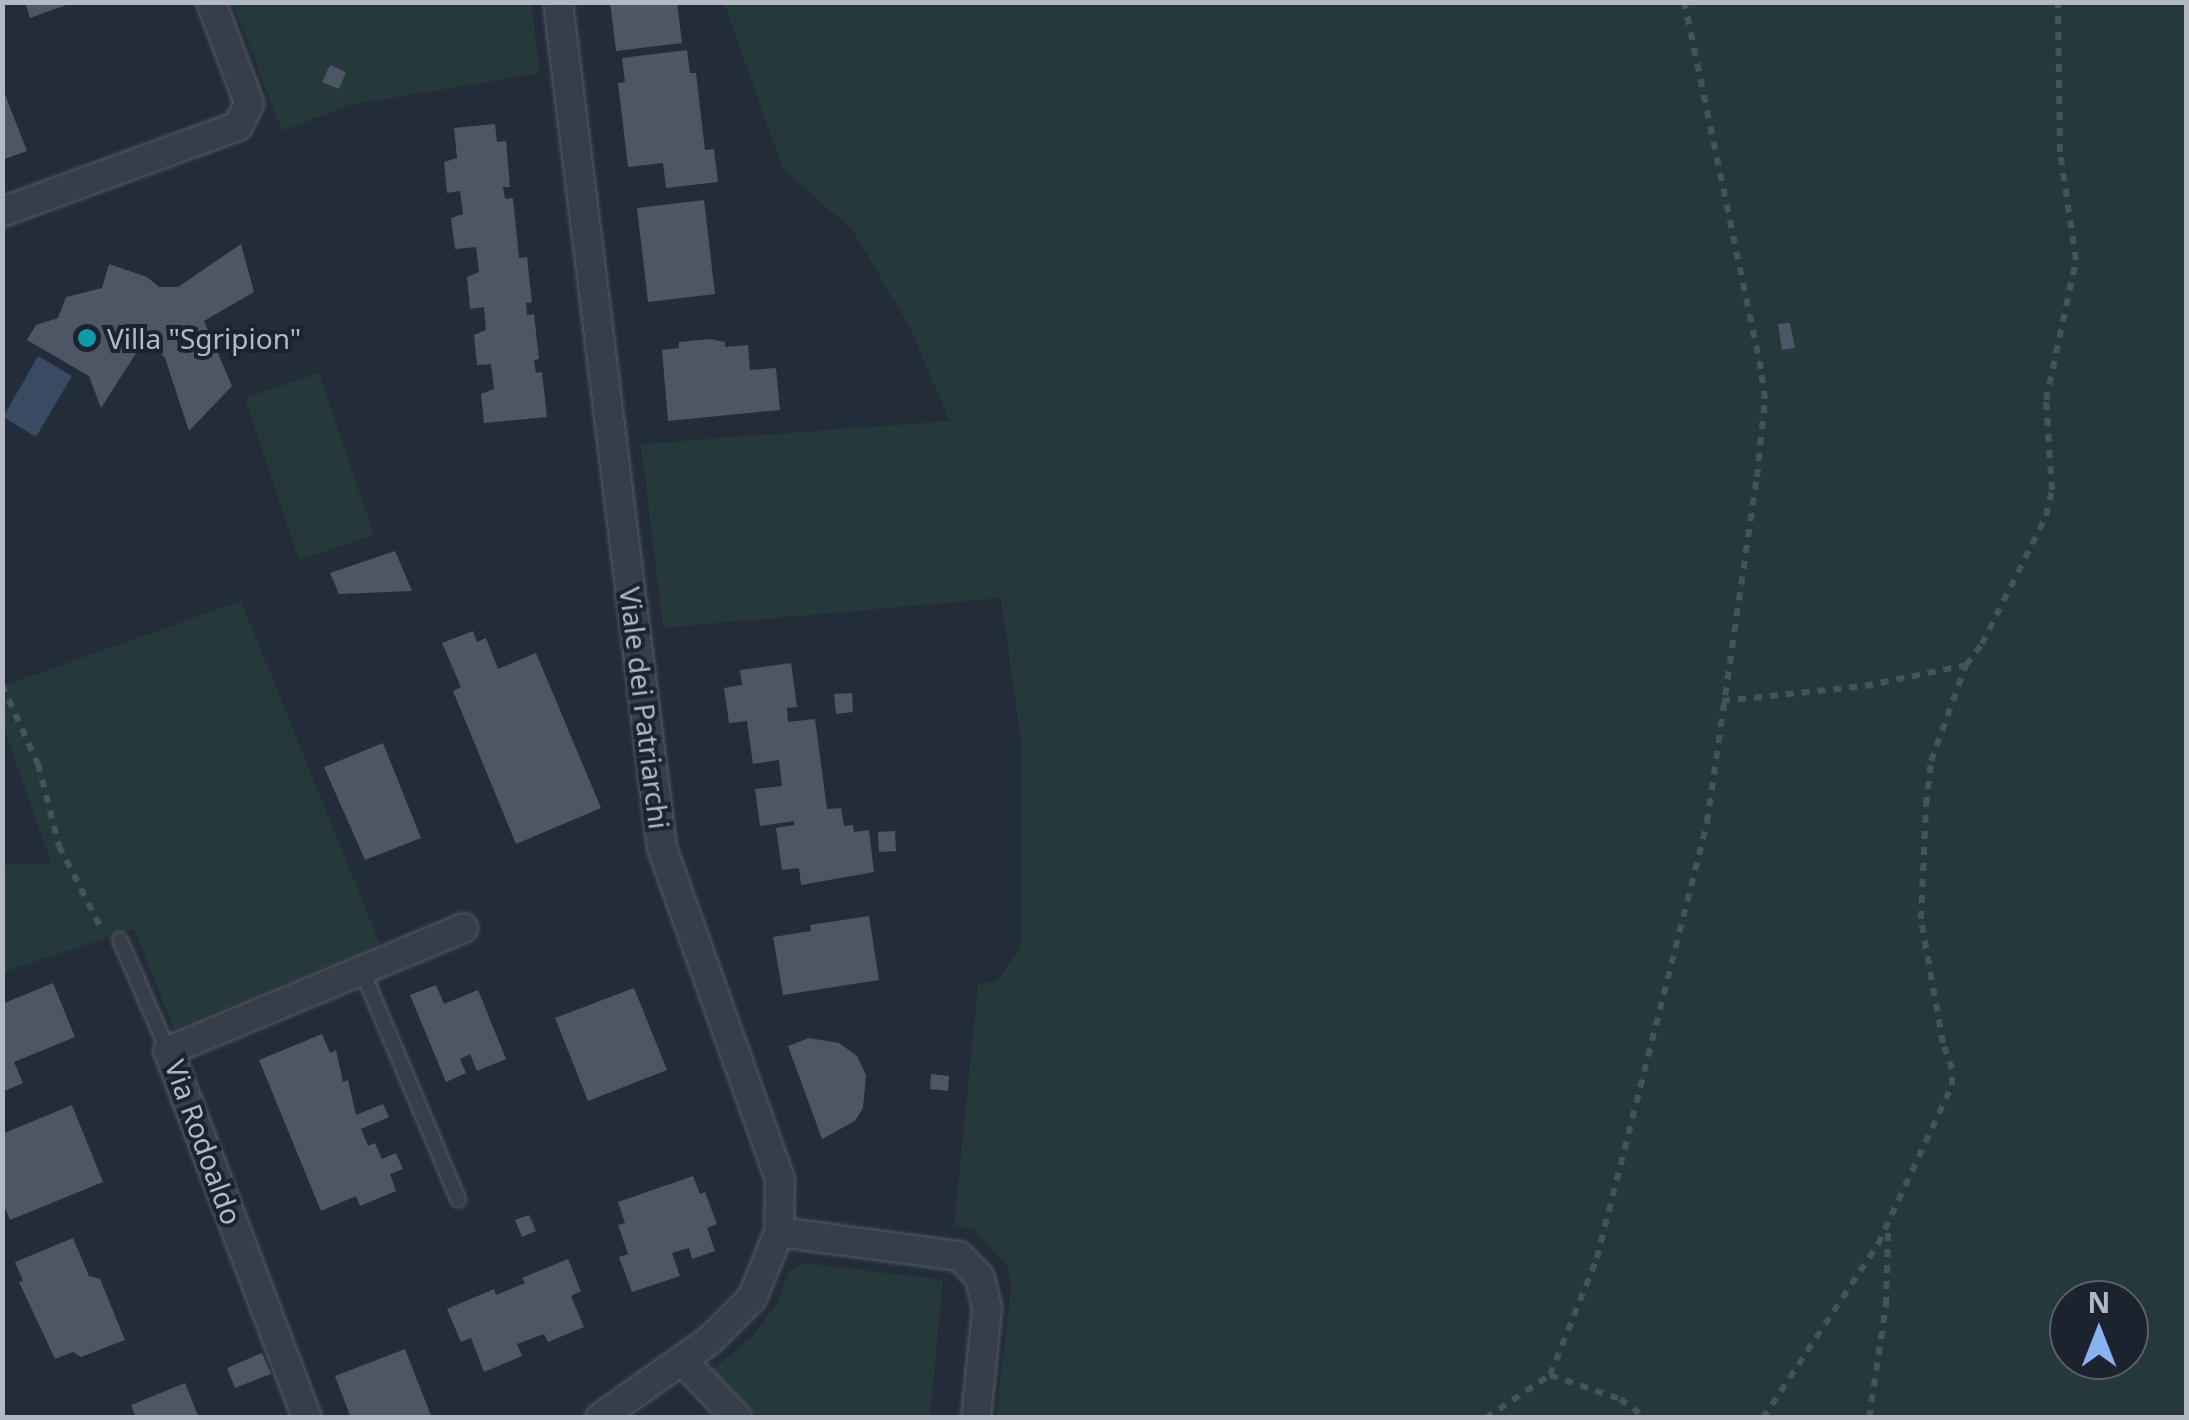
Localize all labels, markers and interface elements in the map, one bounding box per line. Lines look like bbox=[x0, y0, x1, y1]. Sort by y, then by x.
place label: Villa "Sgripion" bbox=[107, 321, 301, 355]
marker: Villa "Sgripion" bbox=[76, 327, 98, 349]
street label: Viale dei Patriarchi bbox=[613, 585, 677, 831]
street label: Via Rodoaldo bbox=[159, 1055, 249, 1229]
north arrow bbox=[2049, 1280, 2149, 1380]
text: N bbox=[2088, 1283, 2110, 1321]

